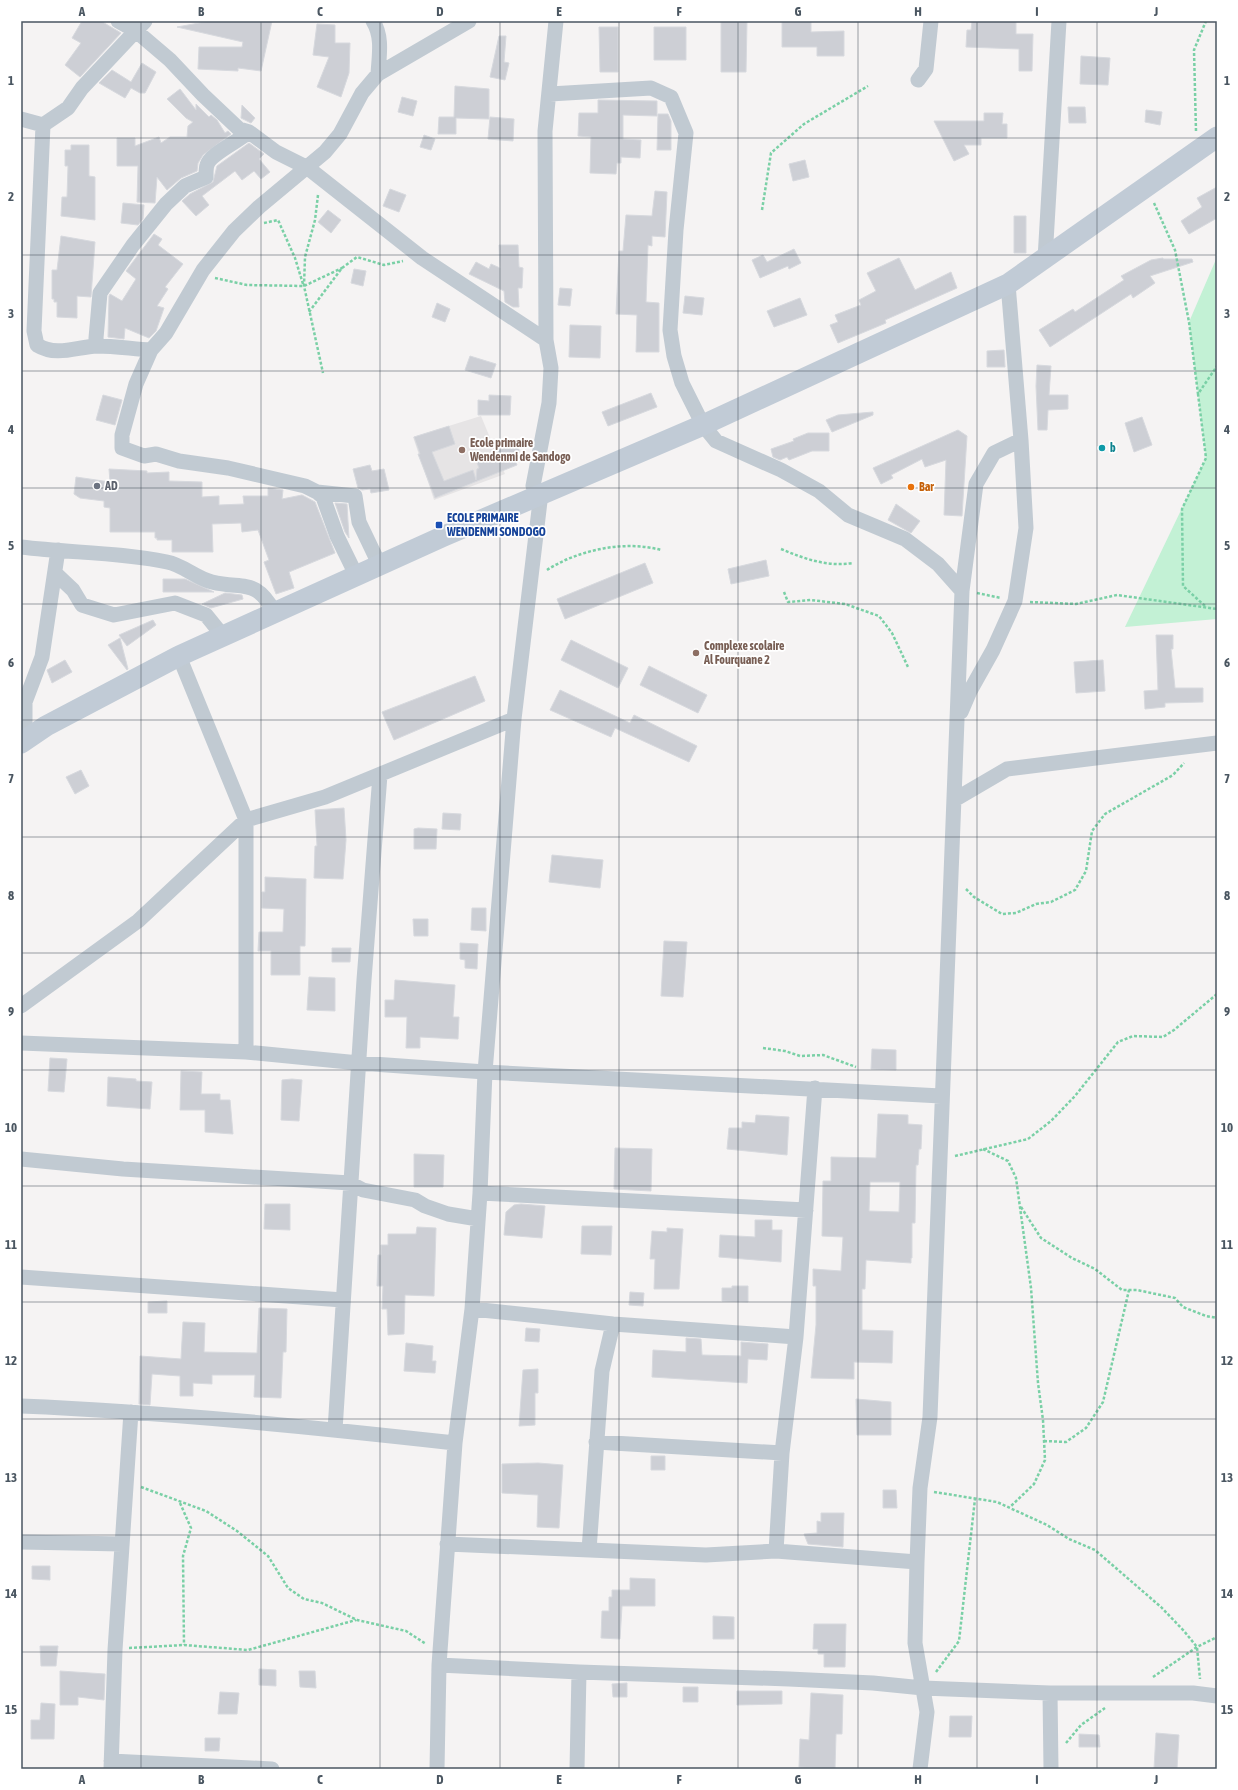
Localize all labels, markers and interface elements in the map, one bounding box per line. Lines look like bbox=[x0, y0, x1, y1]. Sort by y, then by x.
text: A bbox=[78, 4, 86, 19]
text: B bbox=[198, 4, 205, 19]
text: C bbox=[317, 4, 323, 19]
text: D bbox=[436, 4, 444, 19]
text: E bbox=[556, 4, 562, 19]
text: F bbox=[676, 4, 682, 19]
text: G bbox=[795, 4, 802, 19]
text: H bbox=[914, 4, 922, 19]
text: I bbox=[1035, 4, 1039, 19]
text: J bbox=[1153, 4, 1158, 19]
text: 1 bbox=[8, 73, 14, 88]
text: 1 bbox=[1224, 73, 1230, 88]
text: 2 bbox=[8, 189, 14, 204]
text: 2 bbox=[1224, 189, 1230, 204]
text: 3 bbox=[8, 306, 14, 321]
text: 3 bbox=[1224, 306, 1230, 321]
text: 4 bbox=[7, 422, 14, 437]
text: 4 bbox=[1223, 422, 1230, 437]
place label: Ecole primaire Wendenmi de Sandogo bbox=[469, 436, 571, 464]
place label: b bbox=[1110, 441, 1116, 455]
marker: b bbox=[1097, 443, 1107, 453]
marker: Ecole primaire Wendenmi de Sandogo bbox=[457, 445, 467, 455]
place label: AD bbox=[104, 479, 118, 493]
place label: Bar bbox=[919, 480, 934, 494]
marker: AD bbox=[92, 481, 102, 491]
marker: Bar bbox=[906, 482, 916, 492]
place label: ECOLE PRIMAIRE WENDENMI SONDOGO bbox=[446, 511, 546, 539]
marker: ECOLE PRIMAIRE WENDENMI SONDOGO bbox=[434, 520, 444, 530]
text: 5 bbox=[8, 538, 14, 553]
text: 5 bbox=[1224, 538, 1230, 553]
place label: Complexe scolaire Al Fourquane 2 bbox=[703, 639, 785, 667]
marker: Complexe scolaire Al Fourquane 2 bbox=[691, 648, 701, 658]
text: 6 bbox=[8, 655, 14, 670]
text: 6 bbox=[1224, 655, 1230, 670]
text: 7 bbox=[8, 771, 14, 786]
text: 7 bbox=[1224, 771, 1230, 786]
text: 8 bbox=[8, 888, 14, 903]
text: 8 bbox=[1224, 888, 1230, 903]
text: 9 bbox=[8, 1004, 14, 1019]
text: 9 bbox=[1224, 1004, 1230, 1019]
text: 10 bbox=[5, 1120, 17, 1135]
text: 10 bbox=[1221, 1120, 1233, 1135]
text: 11 bbox=[5, 1237, 17, 1252]
text: 11 bbox=[1221, 1237, 1233, 1252]
text: 12 bbox=[5, 1353, 17, 1368]
text: 12 bbox=[1221, 1353, 1233, 1368]
text: 13 bbox=[5, 1470, 17, 1485]
text: 13 bbox=[1221, 1470, 1233, 1485]
text: 14 bbox=[5, 1586, 17, 1601]
text: 14 bbox=[1221, 1586, 1233, 1601]
text: 15 bbox=[5, 1702, 17, 1717]
text: 15 bbox=[1221, 1702, 1233, 1717]
text: A bbox=[78, 1772, 86, 1787]
text: B bbox=[198, 1772, 205, 1787]
text: C bbox=[317, 1772, 323, 1787]
text: D bbox=[436, 1772, 444, 1787]
text: E bbox=[556, 1772, 562, 1787]
text: F bbox=[676, 1772, 682, 1787]
text: G bbox=[795, 1772, 802, 1787]
text: H bbox=[914, 1772, 922, 1787]
text: I bbox=[1035, 1772, 1039, 1787]
text: J bbox=[1153, 1772, 1158, 1787]

